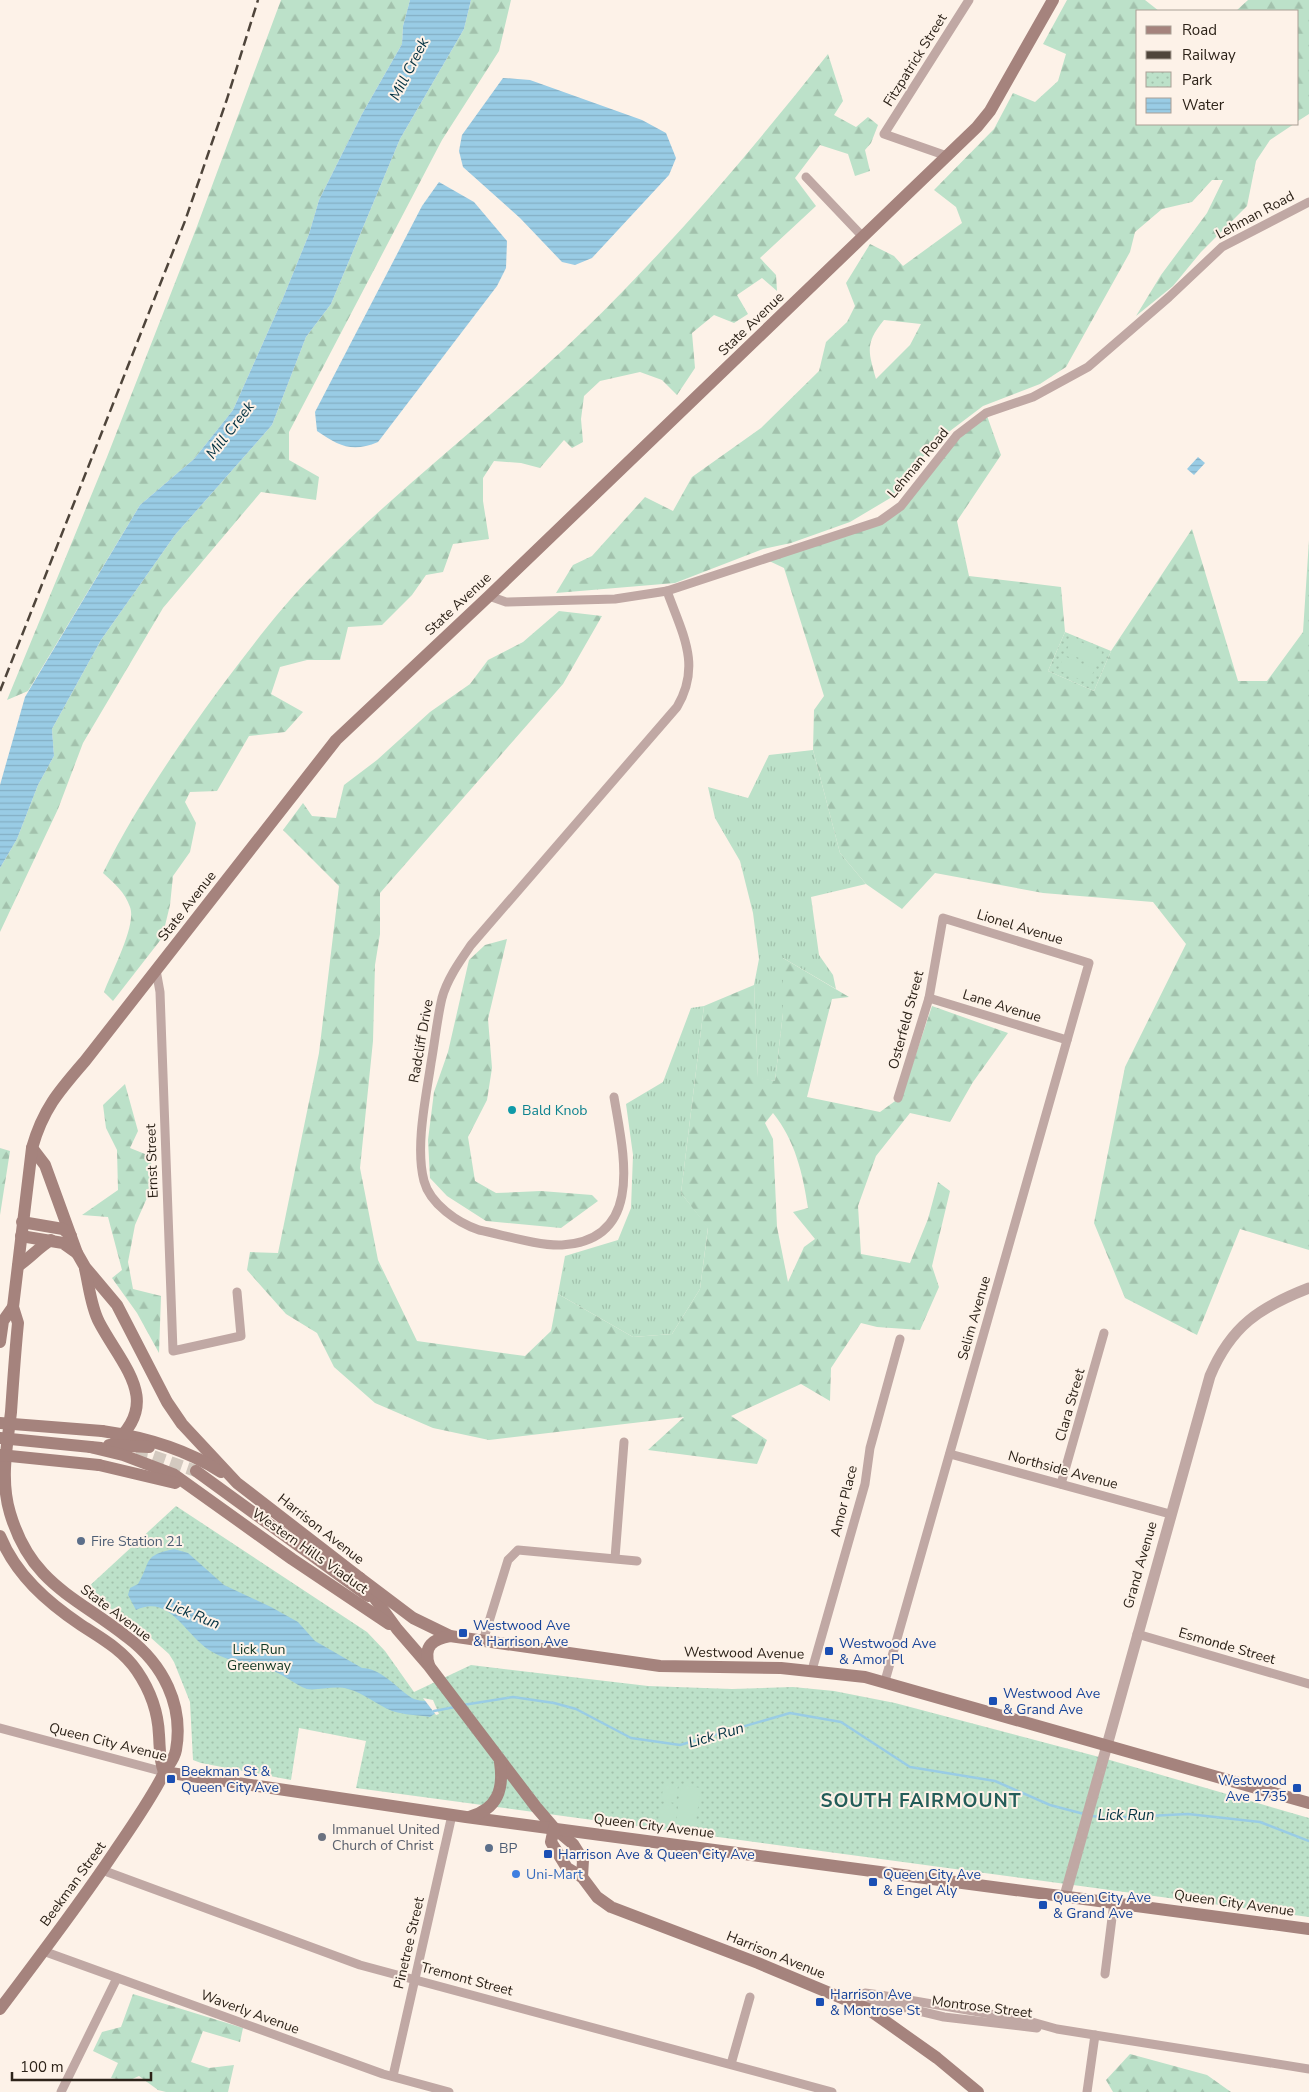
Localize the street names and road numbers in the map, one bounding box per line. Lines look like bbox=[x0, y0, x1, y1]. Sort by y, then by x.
street label: Fitzpatrick Street bbox=[879, 10, 951, 110]
street label: Lehman Road bbox=[1212, 186, 1298, 244]
street label: State Avenue bbox=[714, 288, 788, 360]
street label: Lehman Road bbox=[883, 424, 953, 502]
street label: State Avenue bbox=[421, 568, 495, 640]
street label: State Avenue bbox=[154, 867, 220, 945]
street label: Lionel Avenue bbox=[974, 905, 1066, 949]
street label: Osterfeld Street bbox=[884, 969, 928, 1071]
street label: Lane Avenue bbox=[960, 985, 1044, 1027]
street label: Radcliff Drive bbox=[404, 998, 438, 1084]
street label: Ernst Street bbox=[141, 1123, 163, 1199]
street label: Selim Avenue bbox=[953, 1274, 995, 1362]
street label: Clara Street bbox=[1051, 1366, 1090, 1444]
street label: Northside Avenue bbox=[1006, 1446, 1120, 1494]
street label: Amor Place bbox=[826, 1463, 862, 1539]
street label: Harrison Avenue bbox=[274, 1489, 368, 1569]
street label: Western Hills Viaduct bbox=[248, 1504, 372, 1598]
street label: Grand Avenue bbox=[1118, 1519, 1162, 1611]
street label: State Avenue bbox=[77, 1580, 155, 1646]
street label: Esmonde Street bbox=[1176, 1623, 1278, 1669]
street label: Westwood Avenue bbox=[684, 1642, 804, 1664]
street label: Queen City Avenue bbox=[47, 1718, 169, 1766]
street label: Queen City Avenue bbox=[593, 1809, 715, 1843]
street label: Beekman Street bbox=[36, 1838, 110, 1930]
street label: Queen City Avenue bbox=[1173, 1885, 1295, 1921]
street label: Pinetree Street bbox=[389, 1895, 429, 1991]
street label: Harrison Avenue bbox=[724, 1927, 828, 1983]
street label: Tremont Street bbox=[419, 1958, 515, 2000]
street label: Waverly Avenue bbox=[198, 1985, 302, 2039]
street label: Montrose Street bbox=[931, 1991, 1034, 2023]

